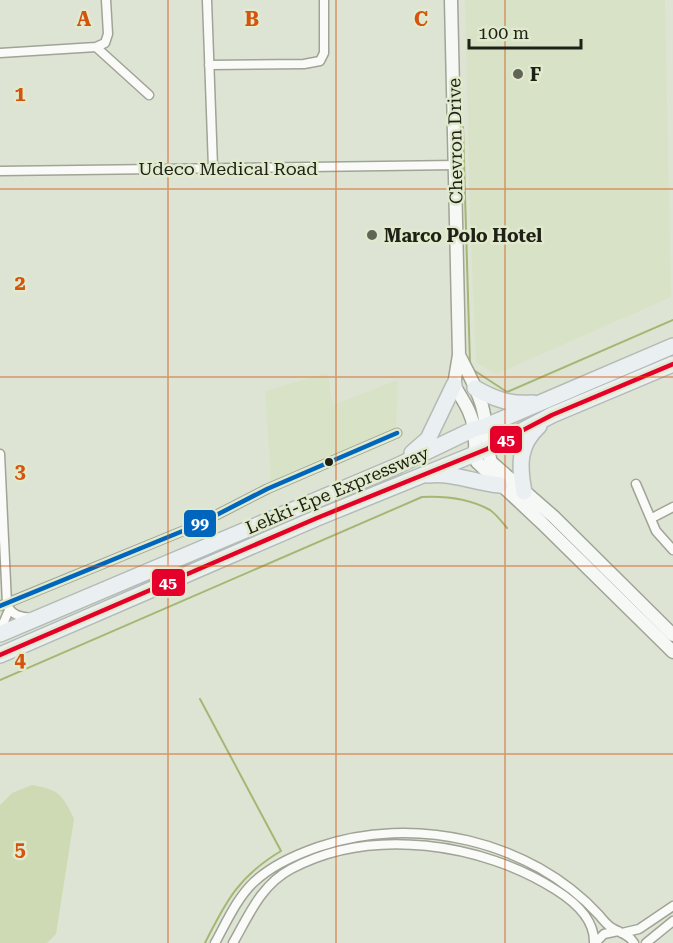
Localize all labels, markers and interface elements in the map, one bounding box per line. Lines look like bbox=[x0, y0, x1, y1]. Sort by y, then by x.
text: A bbox=[77, 7, 92, 31]
text: B bbox=[245, 7, 259, 31]
text: C bbox=[414, 7, 428, 31]
scale bar bbox=[469, 12, 582, 50]
text: 100 m bbox=[478, 22, 529, 43]
place label: F bbox=[530, 64, 541, 85]
marker: F bbox=[511, 67, 525, 81]
street label: Chevron Drive bbox=[443, 78, 467, 204]
text: 1 bbox=[14, 82, 26, 106]
street label: Udeco Medical Road bbox=[138, 158, 318, 179]
place label: Marco Polo Hotel bbox=[384, 225, 542, 246]
marker: Marco Polo Hotel bbox=[365, 228, 379, 242]
text: 2 bbox=[14, 271, 26, 295]
line badge: 45 bbox=[489, 425, 523, 454]
text: 45 bbox=[497, 430, 515, 449]
street label: Lekki-Epe Expressway bbox=[242, 442, 432, 538]
unlabelled marker bbox=[323, 456, 335, 468]
text: 3 bbox=[14, 459, 26, 483]
line badge: 99 bbox=[183, 509, 217, 538]
text: 99 bbox=[191, 514, 209, 533]
line badge: 45 bbox=[151, 568, 186, 597]
text: 45 bbox=[159, 573, 177, 592]
text: 4 bbox=[14, 648, 26, 672]
text: 5 bbox=[14, 837, 26, 861]

